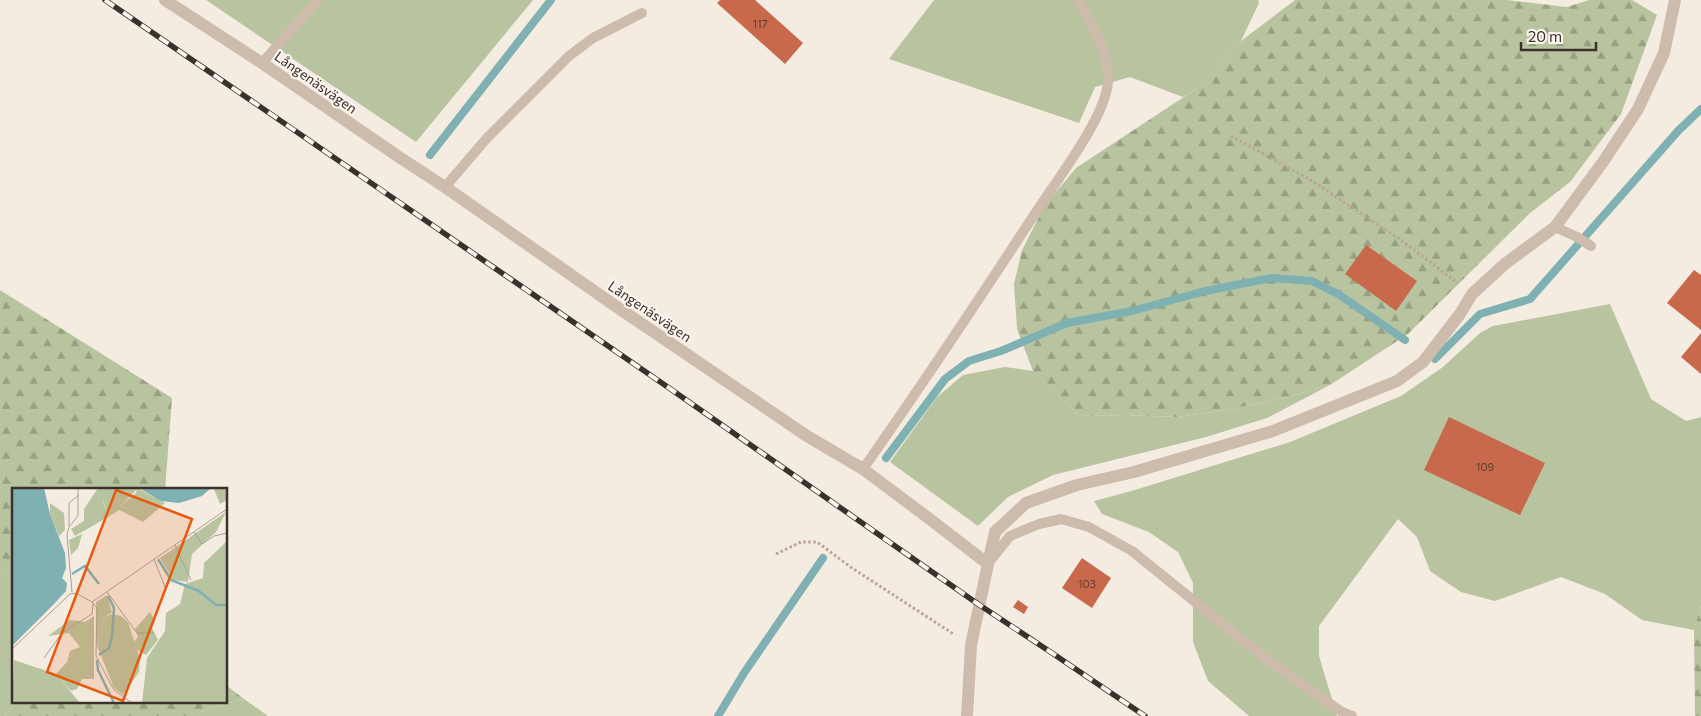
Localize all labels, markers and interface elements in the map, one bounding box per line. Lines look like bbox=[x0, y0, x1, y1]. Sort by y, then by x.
house number: 117 bbox=[752, 17, 768, 30]
scale bar bbox=[1521, 20, 1596, 52]
text: 20 m bbox=[1528, 27, 1562, 45]
street label: Långenäsvägen bbox=[271, 47, 361, 117]
street label: Långenäsvägen bbox=[605, 277, 695, 345]
house number: 109 bbox=[1476, 460, 1495, 473]
inset map bbox=[12, 488, 228, 704]
house number: 103 bbox=[1078, 577, 1096, 590]

